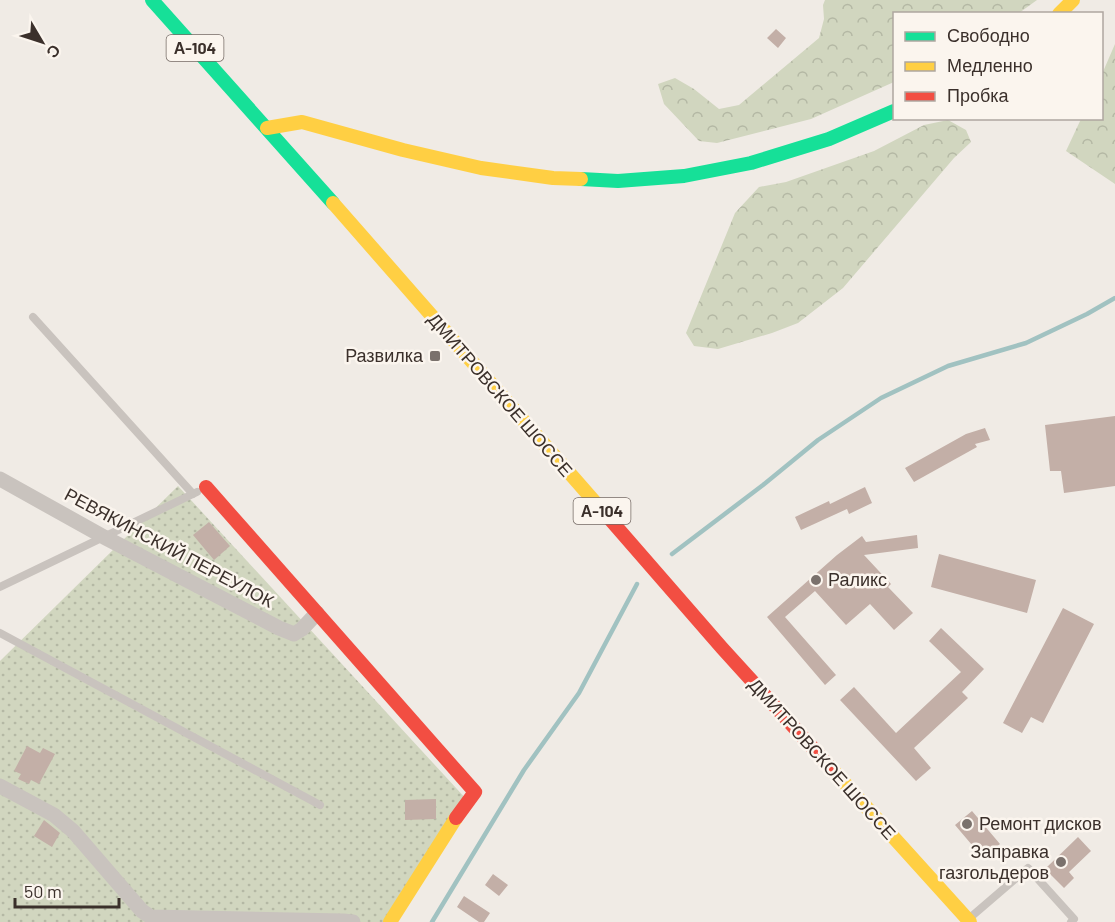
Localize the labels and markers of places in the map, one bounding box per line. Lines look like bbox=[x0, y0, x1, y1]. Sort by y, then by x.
place label: Развилка bbox=[345, 344, 424, 366]
marker: Развилка bbox=[428, 349, 442, 363]
place label: Раликс bbox=[828, 568, 887, 590]
marker: Раликс bbox=[809, 573, 823, 587]
place label: Ремонт дисков bbox=[979, 812, 1102, 834]
marker: Ремонт дисков bbox=[960, 817, 974, 831]
place label: Заправка газгольдеров bbox=[939, 840, 1050, 883]
marker: Заправка газгольдеров bbox=[1054, 855, 1068, 869]

